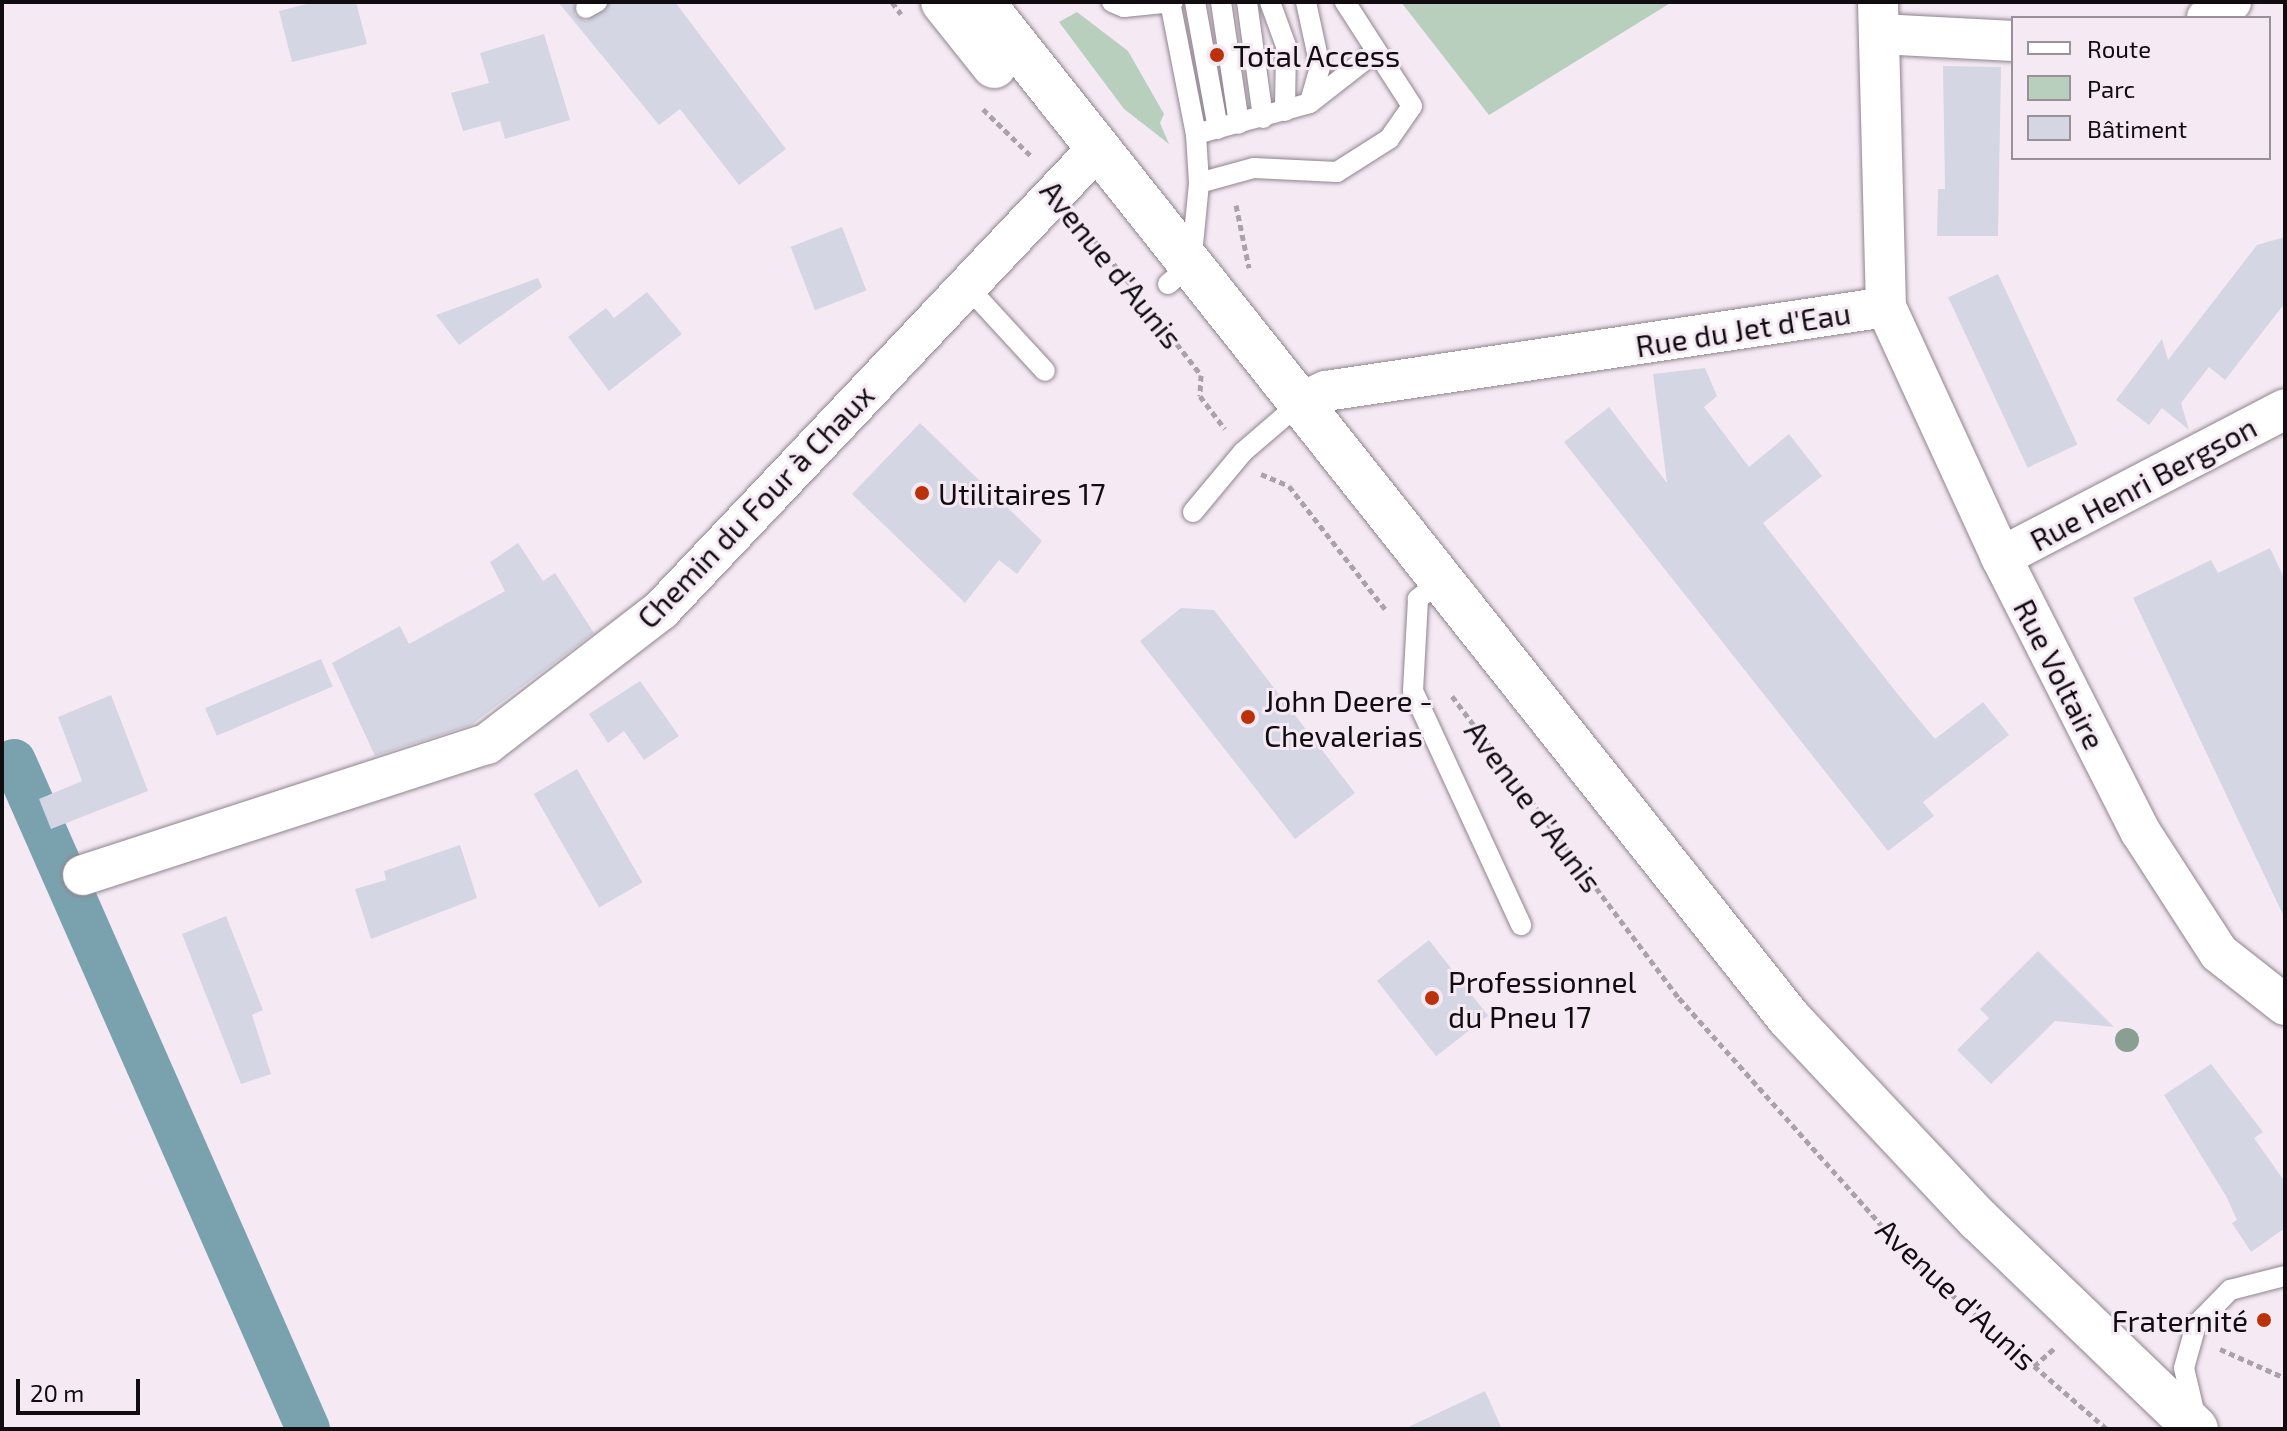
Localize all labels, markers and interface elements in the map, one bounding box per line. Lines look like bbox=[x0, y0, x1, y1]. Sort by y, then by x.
legend bbox=[2011, 16, 2271, 160]
text: Route bbox=[2087, 34, 2151, 63]
place label: Total Access bbox=[1233, 37, 1402, 73]
marker: Total Access bbox=[1208, 46, 1226, 64]
text: Parc bbox=[2087, 74, 2135, 103]
text: Bâtiment bbox=[2087, 114, 2187, 143]
street label: Avenue d'Aunis bbox=[1033, 173, 1191, 355]
street label: Rue du Jet d'Eau bbox=[1633, 294, 1853, 364]
street label: Chemin du Four à Chaux bbox=[629, 377, 881, 635]
street label: Rue Henri Bergson bbox=[2024, 408, 2262, 558]
place label: Utilitaires 17 bbox=[938, 475, 1106, 511]
marker: Utilitaires 17 bbox=[913, 484, 931, 502]
street label: Rue Voltaire bbox=[2007, 593, 2113, 755]
place label: John Deere - Chevalerias bbox=[1264, 682, 1433, 752]
marker: John Deere - Chevalerias bbox=[1239, 708, 1257, 726]
street label: Avenue d'Aunis bbox=[1458, 713, 1610, 899]
place label: Professionnel du Pneu 17 bbox=[1448, 963, 1636, 1034]
marker: Professionnel du Pneu 17 bbox=[1423, 989, 1441, 1007]
street label: Avenue d'Aunis bbox=[1870, 1211, 2044, 1377]
place label: Fraternité bbox=[2112, 1302, 2248, 1338]
marker: Fraternité bbox=[2255, 1311, 2273, 1329]
scale bar bbox=[20, 1363, 144, 1413]
text: 20 m bbox=[30, 1378, 84, 1407]

